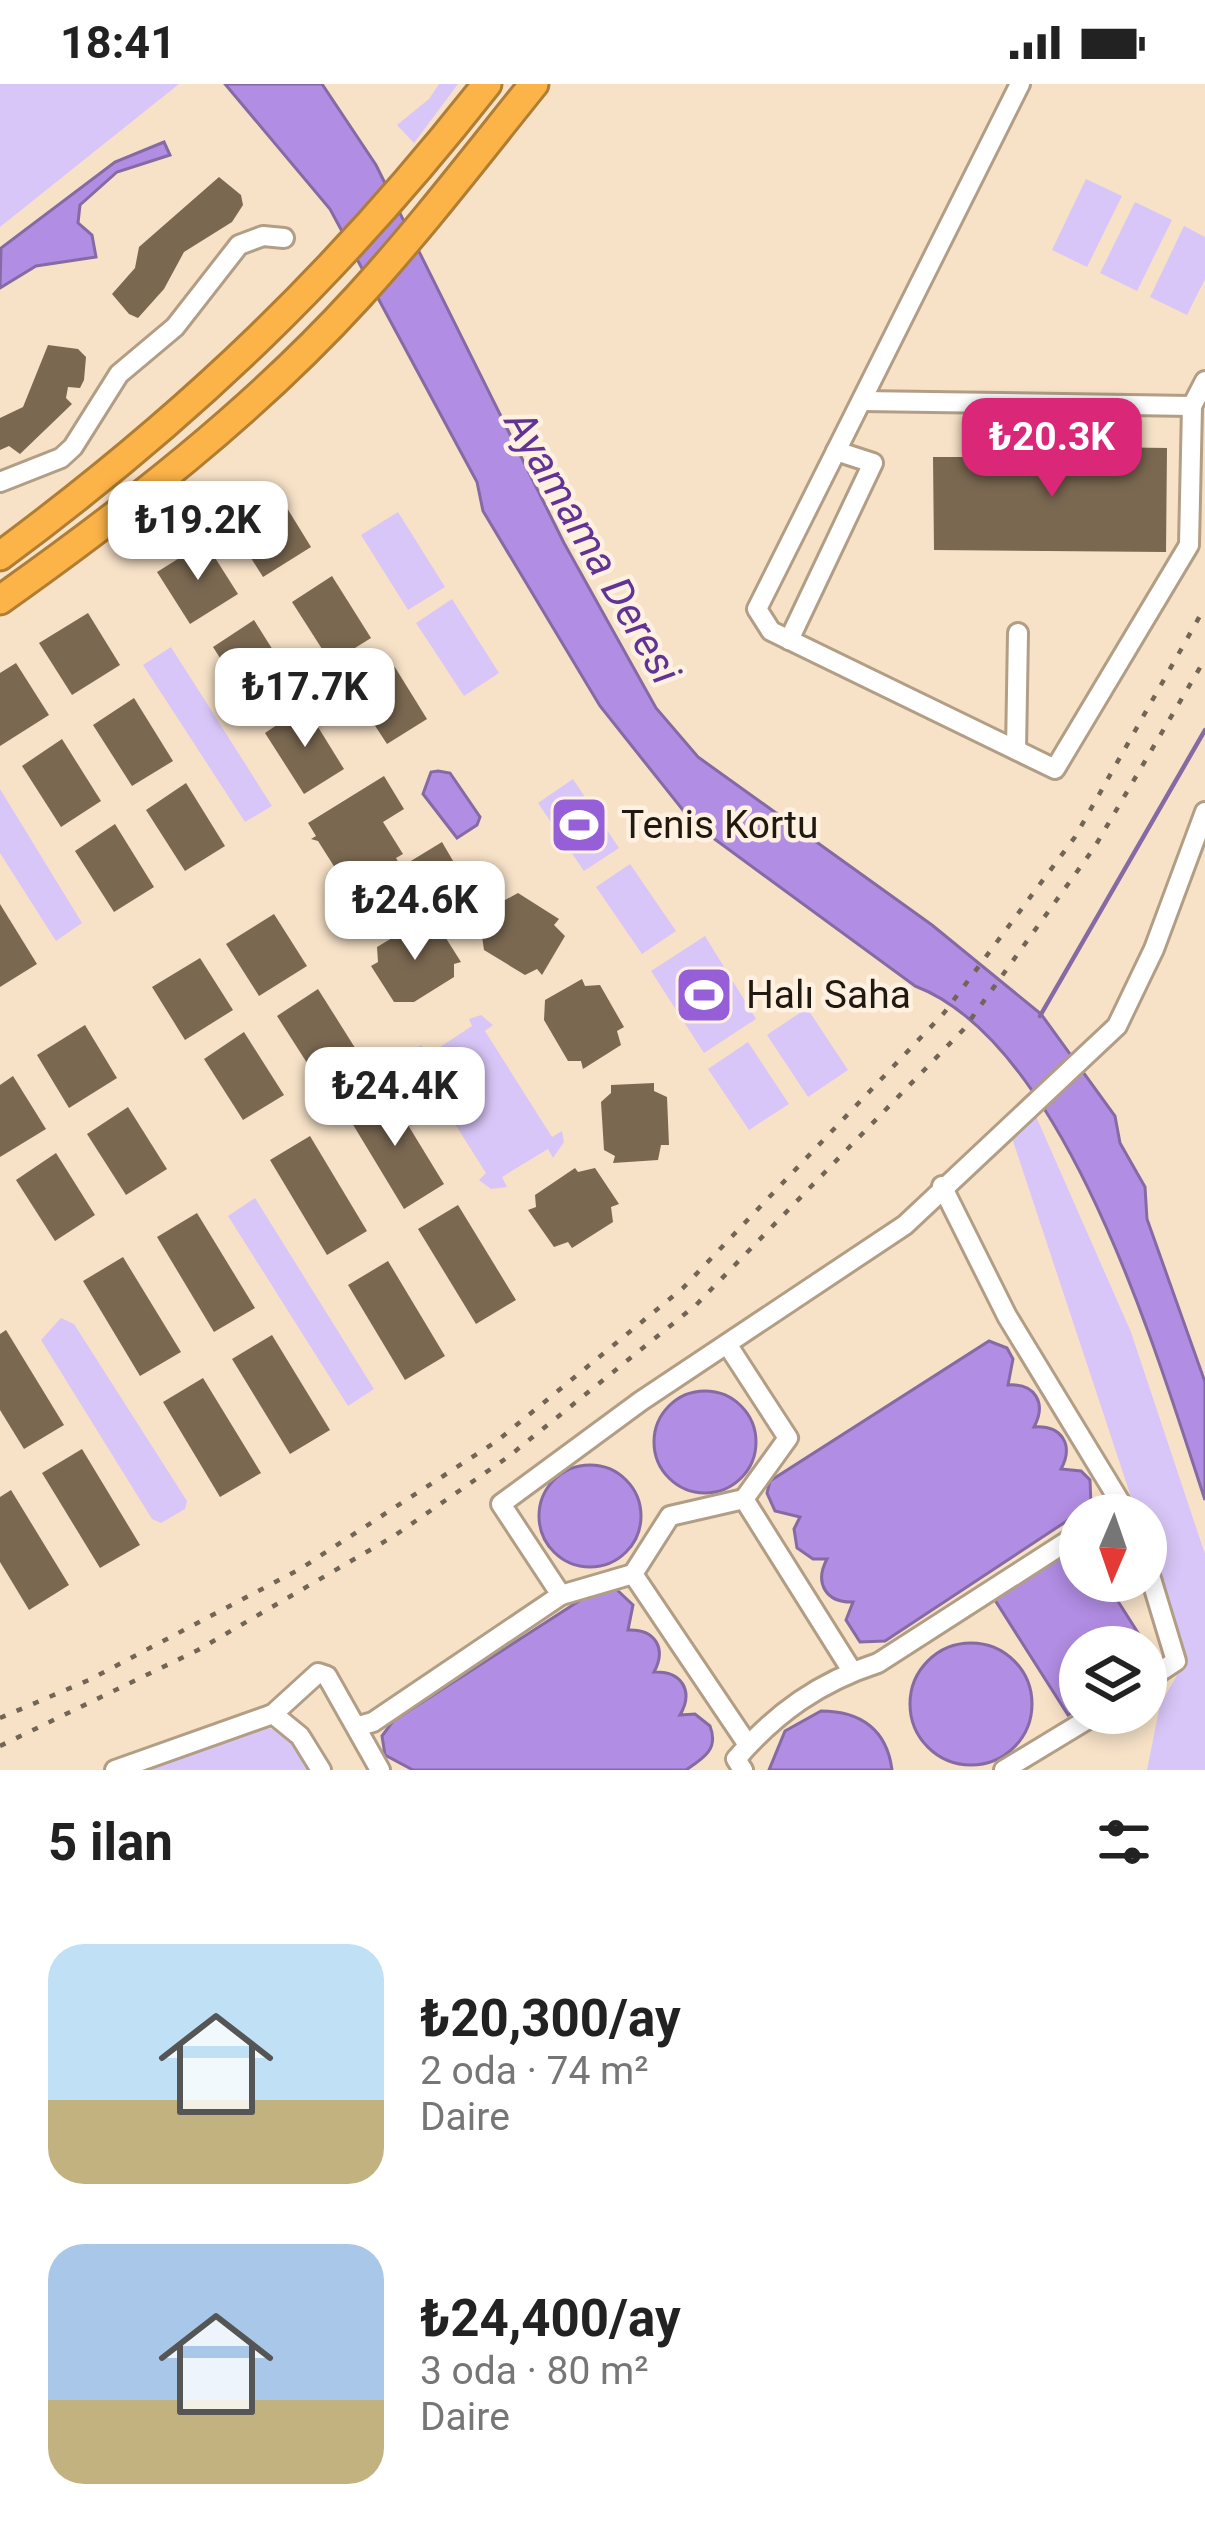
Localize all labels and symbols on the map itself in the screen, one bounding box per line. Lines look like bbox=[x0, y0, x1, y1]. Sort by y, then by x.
pin: ₺20.3K bbox=[954, 398, 1150, 500]
water label: Ayamama Deresi bbox=[494, 400, 691, 692]
pin: ₺19.2K bbox=[100, 481, 296, 583]
pin: ₺17.7K bbox=[207, 648, 403, 750]
sports icon: Tenis Kortu bbox=[548, 794, 610, 856]
place label: Tenis Kortu bbox=[621, 802, 819, 848]
pin: ₺24.6K bbox=[317, 861, 513, 963]
sports icon: Halı Saha bbox=[673, 964, 735, 1026]
place label: Halı Saha bbox=[746, 972, 911, 1018]
pin: ₺24.4K bbox=[297, 1047, 493, 1149]
north arrow bbox=[1059, 1494, 1167, 1602]

